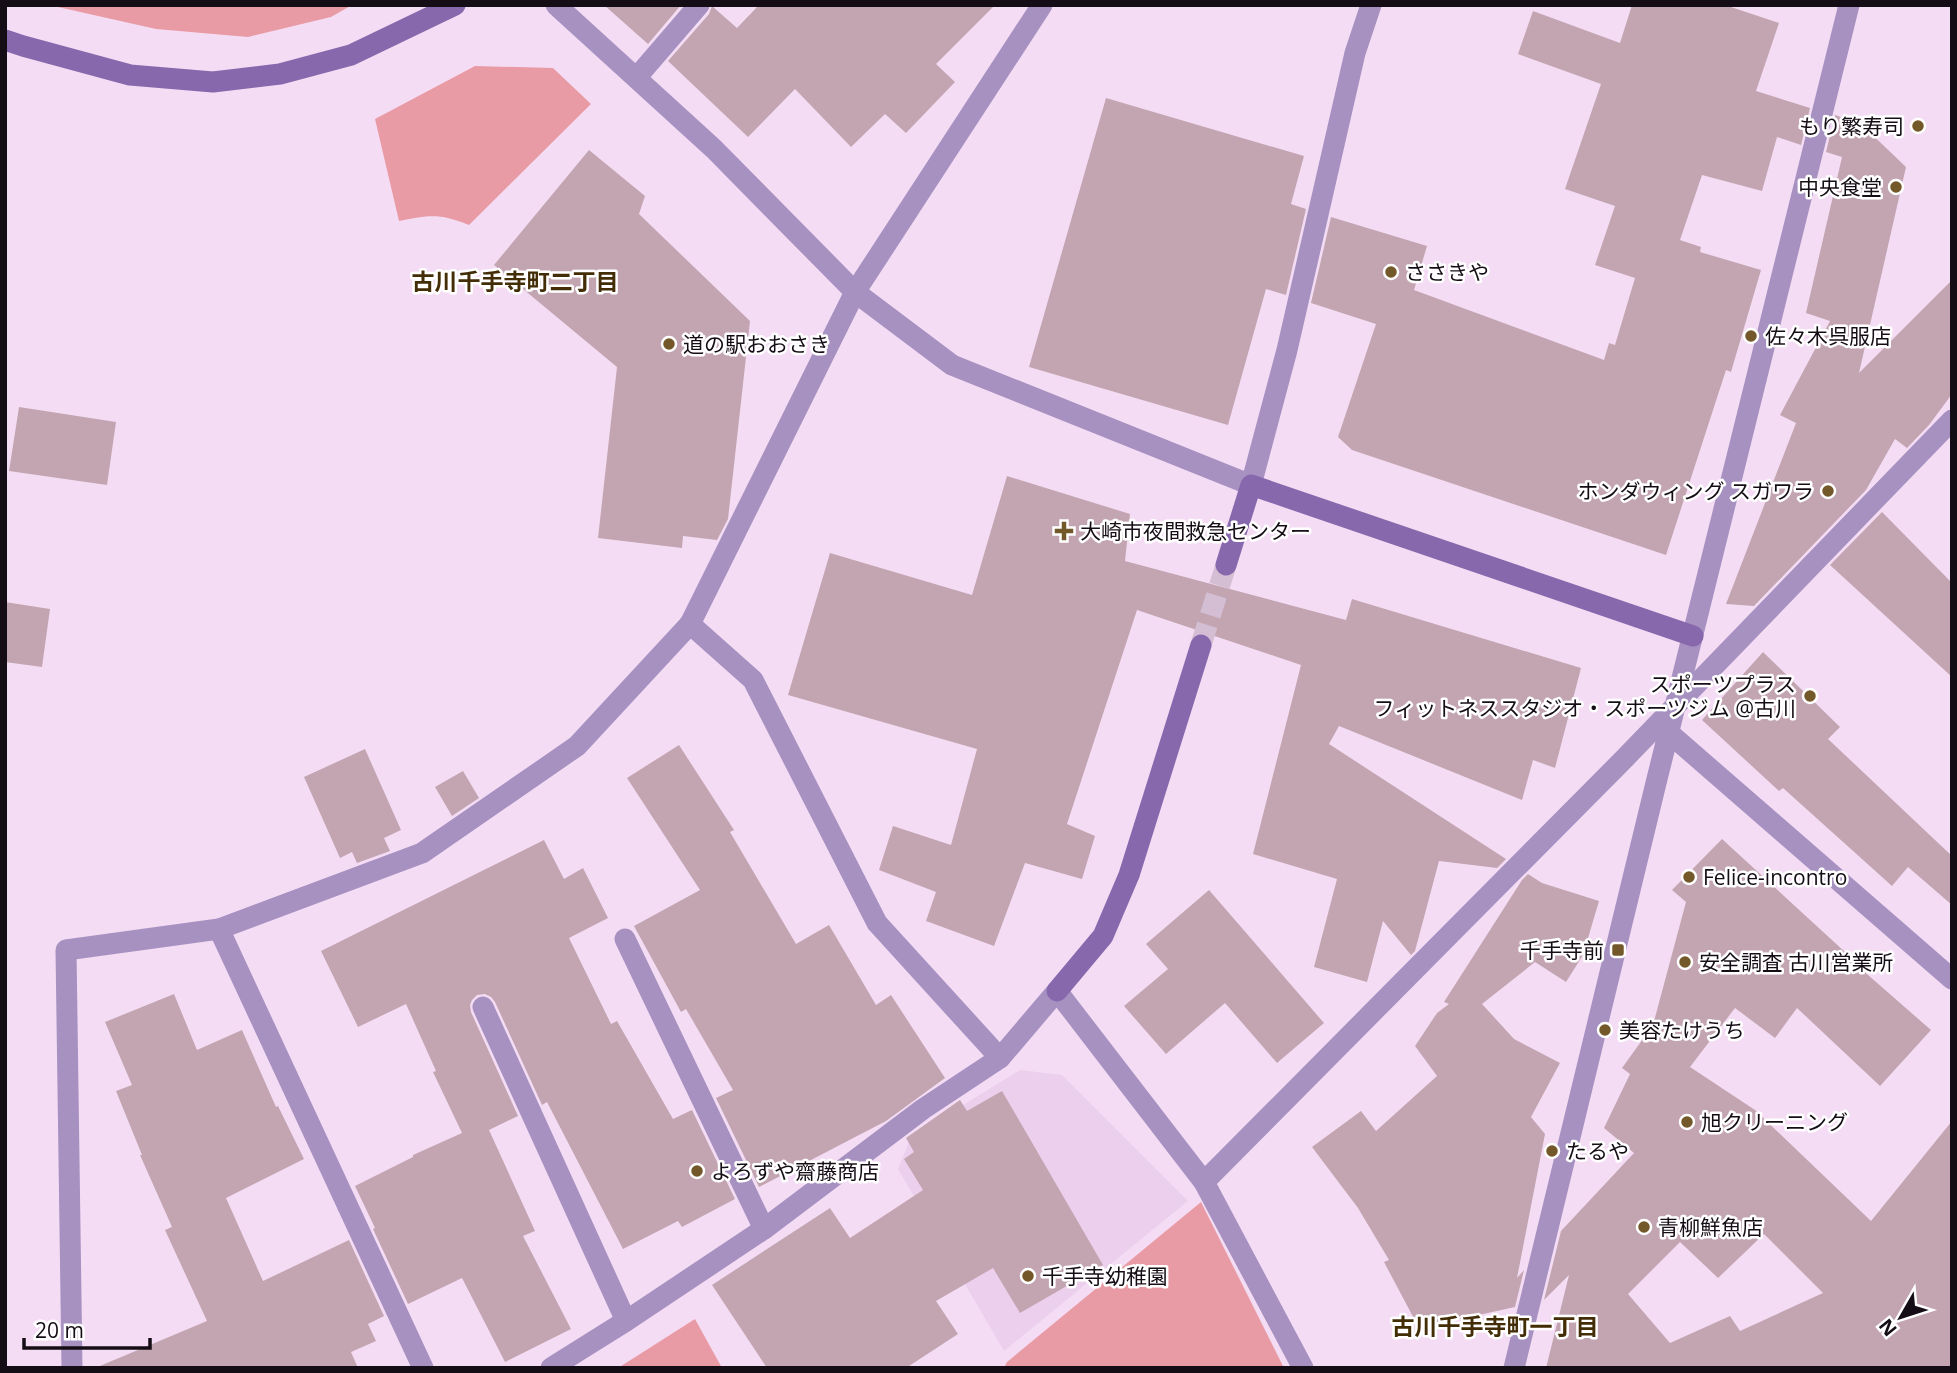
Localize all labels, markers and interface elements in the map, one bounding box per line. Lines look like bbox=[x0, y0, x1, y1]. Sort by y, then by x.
place label: もり繁寿司 bbox=[1799, 112, 1904, 140]
marker: もり繁寿司 bbox=[1910, 118, 1926, 134]
place label: 中央食堂 bbox=[1798, 173, 1882, 201]
marker: 中央食堂 bbox=[1888, 179, 1904, 195]
place label: ささきや bbox=[1405, 258, 1489, 286]
marker: ささきや bbox=[1383, 264, 1399, 280]
district label: 古川千手寺町二丁目 bbox=[412, 265, 619, 297]
place label: 佐々木呉服店 bbox=[1765, 322, 1891, 350]
marker: 佐々木呉服店 bbox=[1743, 328, 1759, 344]
place label: 道の駅おおさき bbox=[683, 330, 830, 358]
marker: 道の駅おおさき bbox=[661, 336, 677, 352]
place label: ホンダウィング スガワラ bbox=[1578, 477, 1814, 505]
marker: ホンダウィング スガワラ bbox=[1820, 483, 1836, 499]
place label: 大崎市夜間救急センター bbox=[1080, 517, 1311, 545]
marker: 大崎市夜間救急センター bbox=[1054, 521, 1074, 541]
place label: スポーツプラス フィットネススタジオ・スポーツジム @古川 bbox=[1374, 670, 1796, 722]
marker: スポーツプラス フィットネススタジオ・スポーツジム @古川 bbox=[1802, 688, 1818, 704]
place label: Felice-incontro bbox=[1703, 863, 1847, 891]
marker: Felice-incontro bbox=[1681, 869, 1697, 885]
place label: 千手寺前 bbox=[1520, 936, 1604, 964]
marker: 千手寺前 bbox=[1610, 942, 1626, 958]
place label: 安全調査 古川営業所 bbox=[1699, 948, 1893, 976]
marker: 安全調査 古川営業所 bbox=[1677, 954, 1693, 970]
place label: 美容たけうち bbox=[1619, 1016, 1745, 1044]
marker: 美容たけうち bbox=[1597, 1022, 1613, 1038]
place label: 旭クリーニング bbox=[1701, 1108, 1848, 1136]
marker: 旭クリーニング bbox=[1679, 1114, 1695, 1130]
place label: たるや bbox=[1566, 1137, 1629, 1165]
marker: たるや bbox=[1544, 1143, 1560, 1159]
place label: よろずや齋藤商店 bbox=[711, 1157, 879, 1185]
marker: よろずや齋藤商店 bbox=[689, 1163, 705, 1179]
place label: 青柳鮮魚店 bbox=[1658, 1213, 1763, 1241]
marker: 青柳鮮魚店 bbox=[1636, 1219, 1652, 1235]
place label: 千手寺幼稚園 bbox=[1042, 1262, 1168, 1290]
marker: 千手寺幼稚園 bbox=[1020, 1268, 1036, 1284]
north arrow bbox=[1866, 1282, 1936, 1352]
scale bar bbox=[24, 1306, 150, 1350]
district label: 古川千手寺町一丁目 bbox=[1392, 1310, 1599, 1342]
text: N bbox=[1873, 1314, 1903, 1342]
text: 20 m bbox=[35, 1316, 84, 1344]

